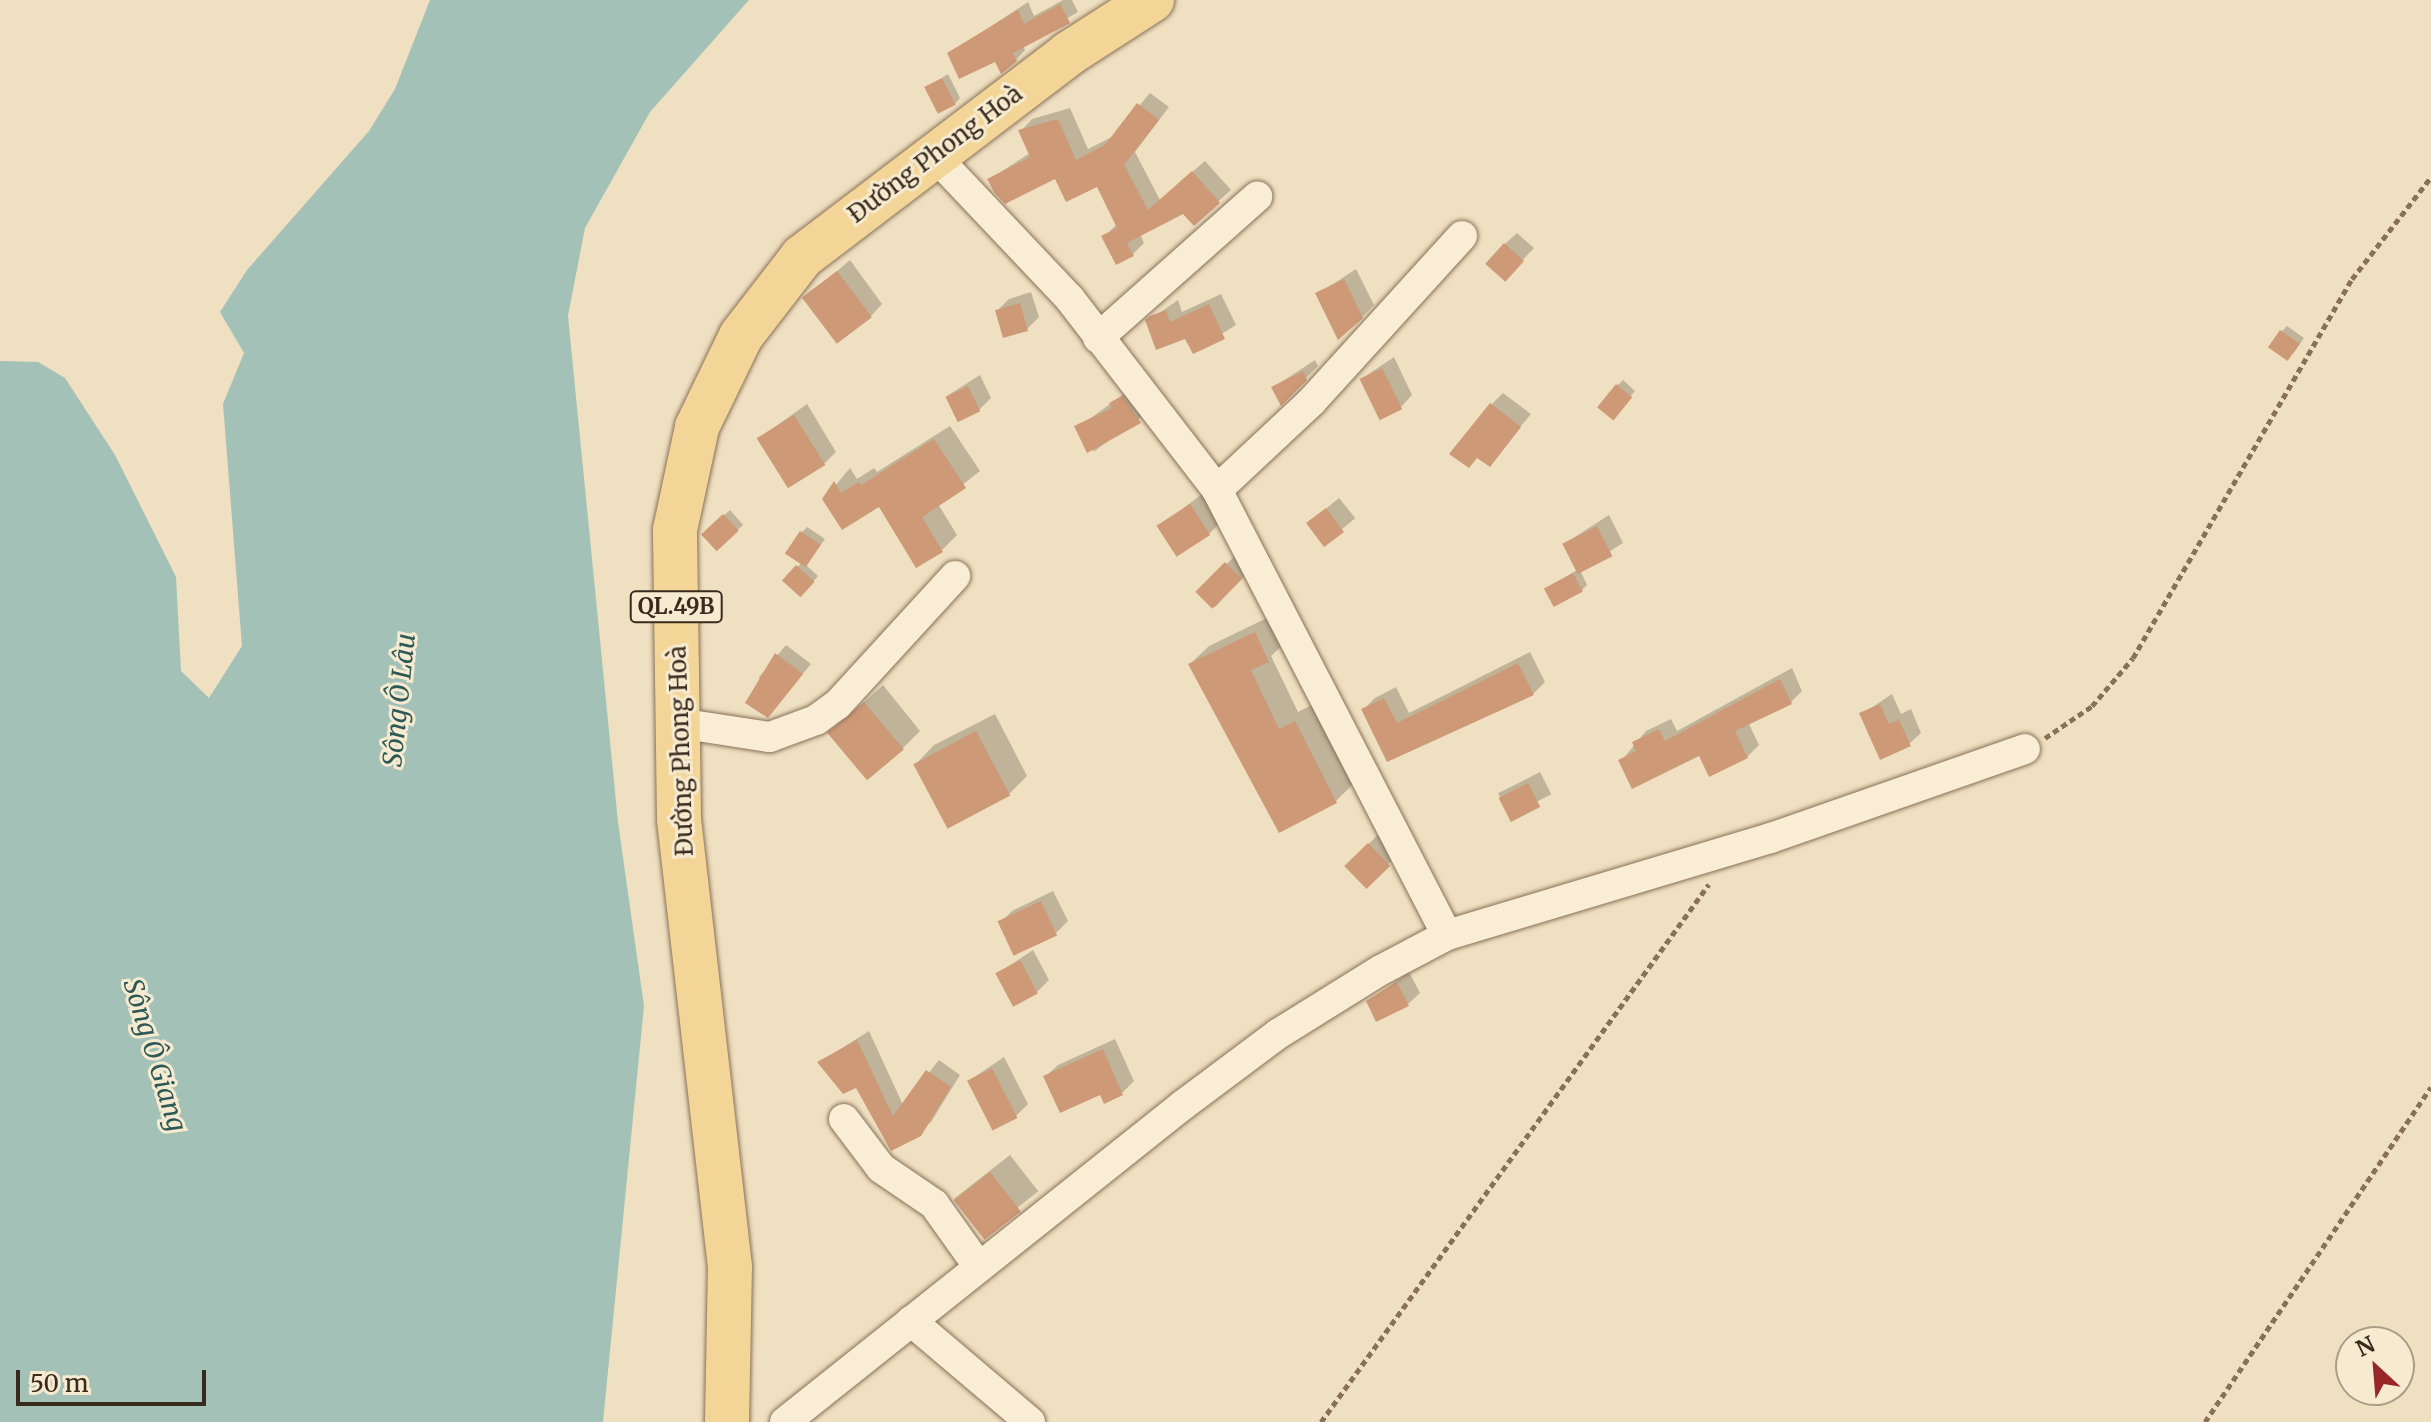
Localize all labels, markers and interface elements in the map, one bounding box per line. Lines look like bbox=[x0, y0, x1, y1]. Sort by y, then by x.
street label: Đường Phong Hoà bbox=[842, 79, 1028, 229]
road number: QL.49B bbox=[628, 589, 724, 625]
water label: Sông Ô Lâu bbox=[376, 632, 422, 768]
street label: Đường Phong Hoà bbox=[663, 645, 699, 857]
water label: Sông Ô Giang bbox=[117, 975, 193, 1135]
north arrow bbox=[2335, 1326, 2415, 1406]
text: N bbox=[2351, 1330, 2379, 1363]
scale bar bbox=[20, 1354, 210, 1404]
text: 50 m bbox=[30, 1368, 89, 1399]

